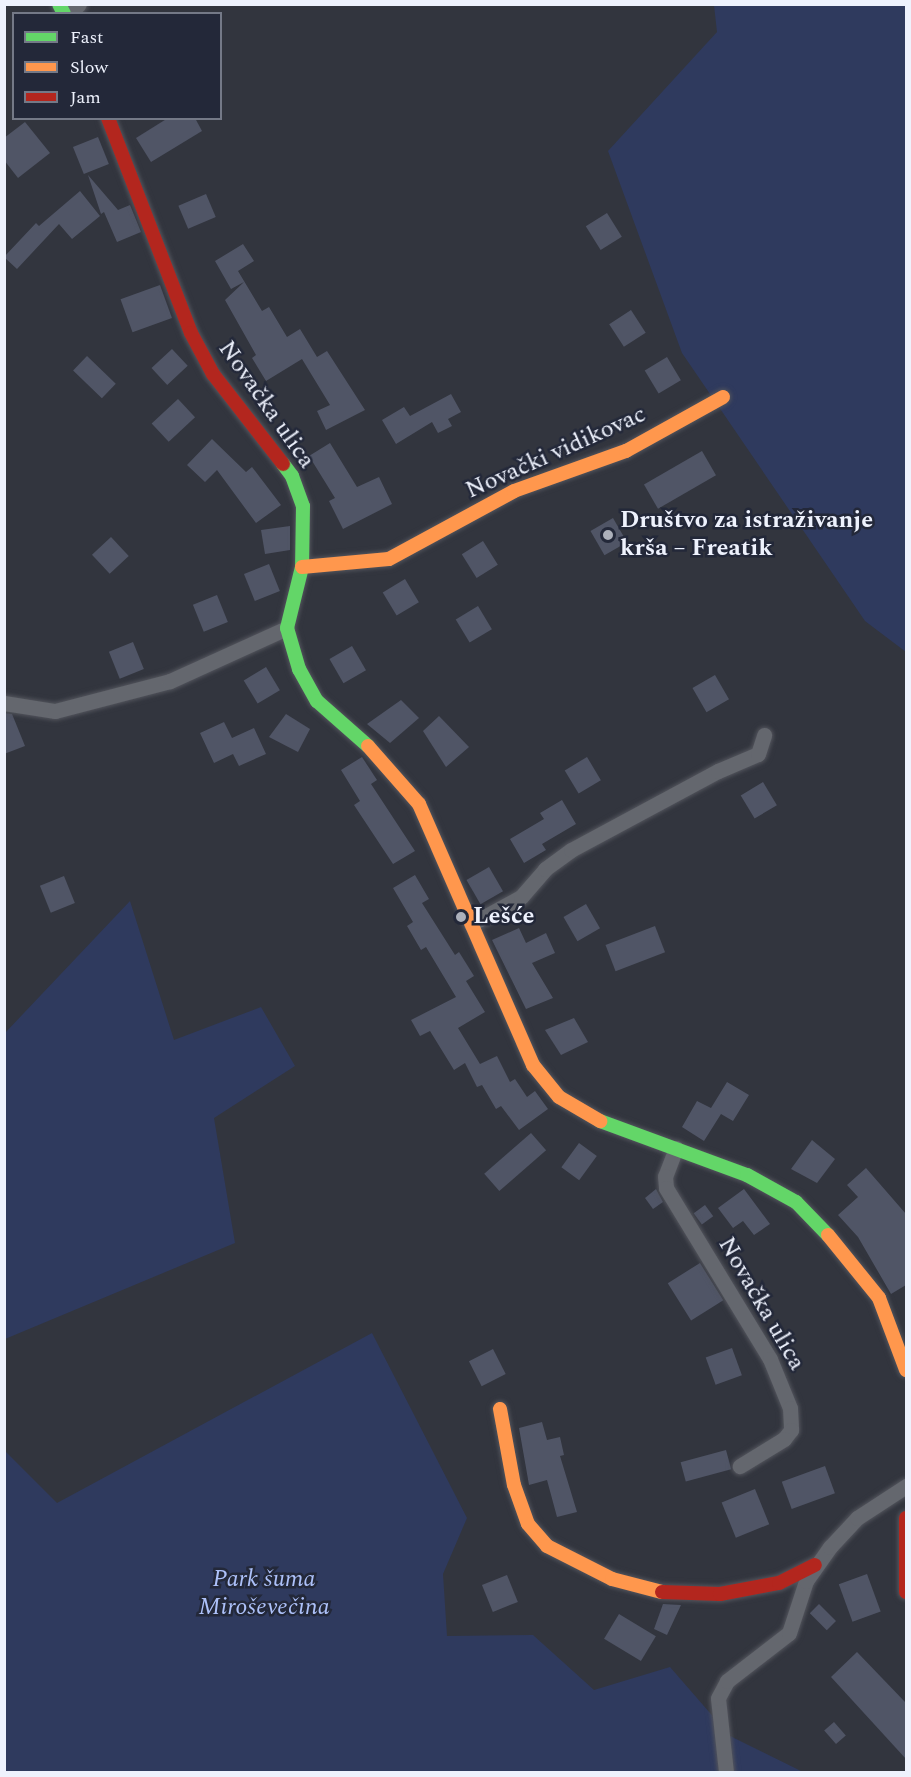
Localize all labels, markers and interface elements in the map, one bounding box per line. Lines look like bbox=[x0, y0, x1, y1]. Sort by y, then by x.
legend bbox=[12, 12, 222, 120]
text: Fast bbox=[70, 24, 103, 51]
text: Slow bbox=[70, 54, 108, 81]
text: Jam bbox=[70, 84, 101, 111]
street label: Novačka ulica bbox=[211, 336, 321, 474]
street label: Novački vidikovac bbox=[462, 400, 650, 506]
place label: Društvo za istraživanje krša – Freatik bbox=[620, 507, 873, 563]
marker: Društvo za istraživanje krša – Freatik bbox=[601, 528, 615, 542]
place label: Lešće bbox=[473, 903, 534, 931]
marker: Lešće bbox=[454, 910, 468, 924]
street label: Novačka ulica bbox=[711, 1232, 811, 1376]
park label: Park šuma Miroševečina bbox=[198, 1566, 330, 1622]

